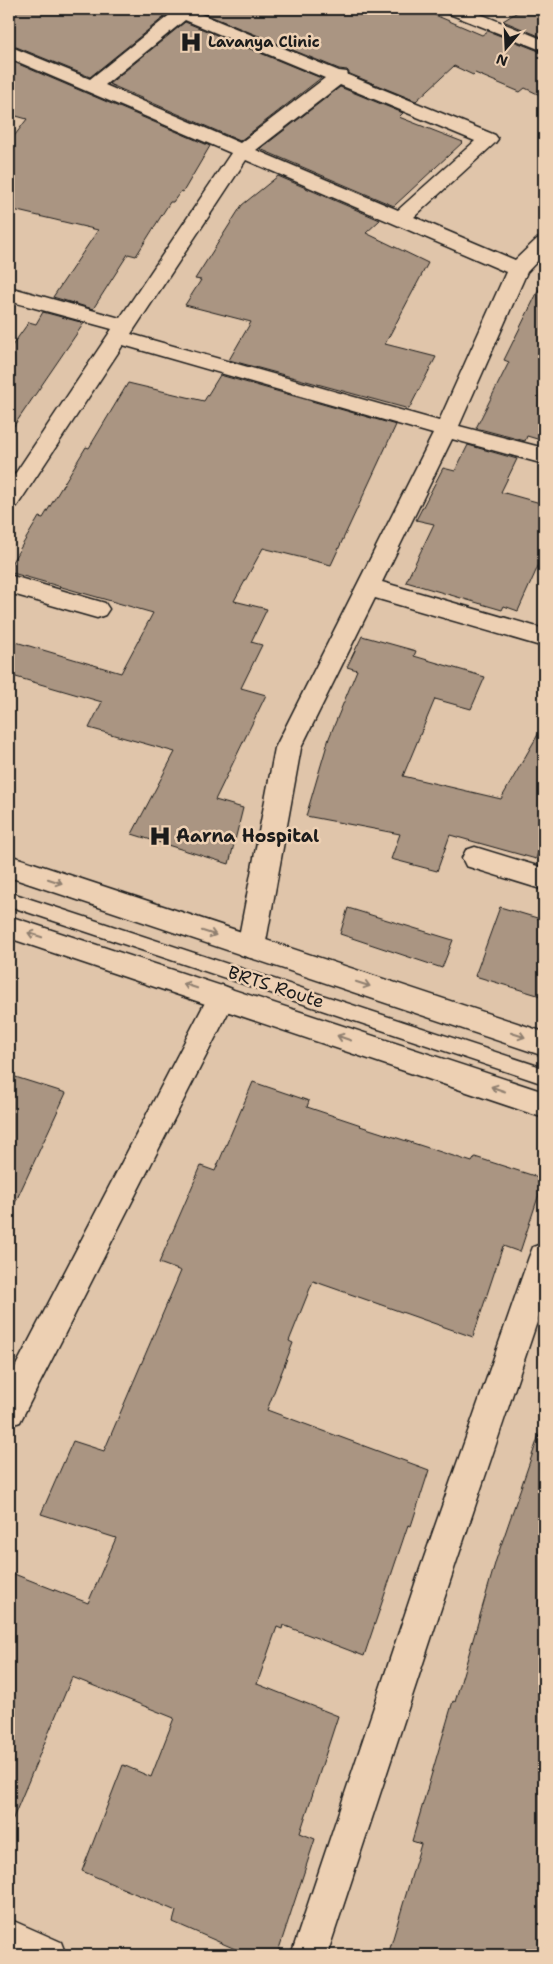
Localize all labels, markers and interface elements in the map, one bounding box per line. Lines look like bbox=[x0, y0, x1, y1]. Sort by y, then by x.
north arrow bbox=[480, 22, 530, 72]
hospital icon: Lavanya Clinic bbox=[178, 29, 204, 55]
place label: Lavanya Clinic bbox=[208, 32, 320, 52]
text: N bbox=[494, 50, 510, 71]
hospital icon: Aarna Hospital bbox=[147, 823, 173, 849]
place label: Aarna Hospital bbox=[176, 824, 319, 848]
one-way arrow bbox=[47, 877, 62, 886]
one-way arrow bbox=[201, 928, 217, 938]
one-way arrow bbox=[28, 930, 44, 940]
street label: BRTS Route bbox=[225, 960, 327, 1014]
one-way arrow bbox=[355, 980, 371, 989]
one-way arrow bbox=[183, 981, 198, 990]
one-way arrow bbox=[509, 1031, 525, 1040]
one-way arrow bbox=[336, 1032, 352, 1042]
one-way arrow bbox=[491, 1084, 506, 1093]

